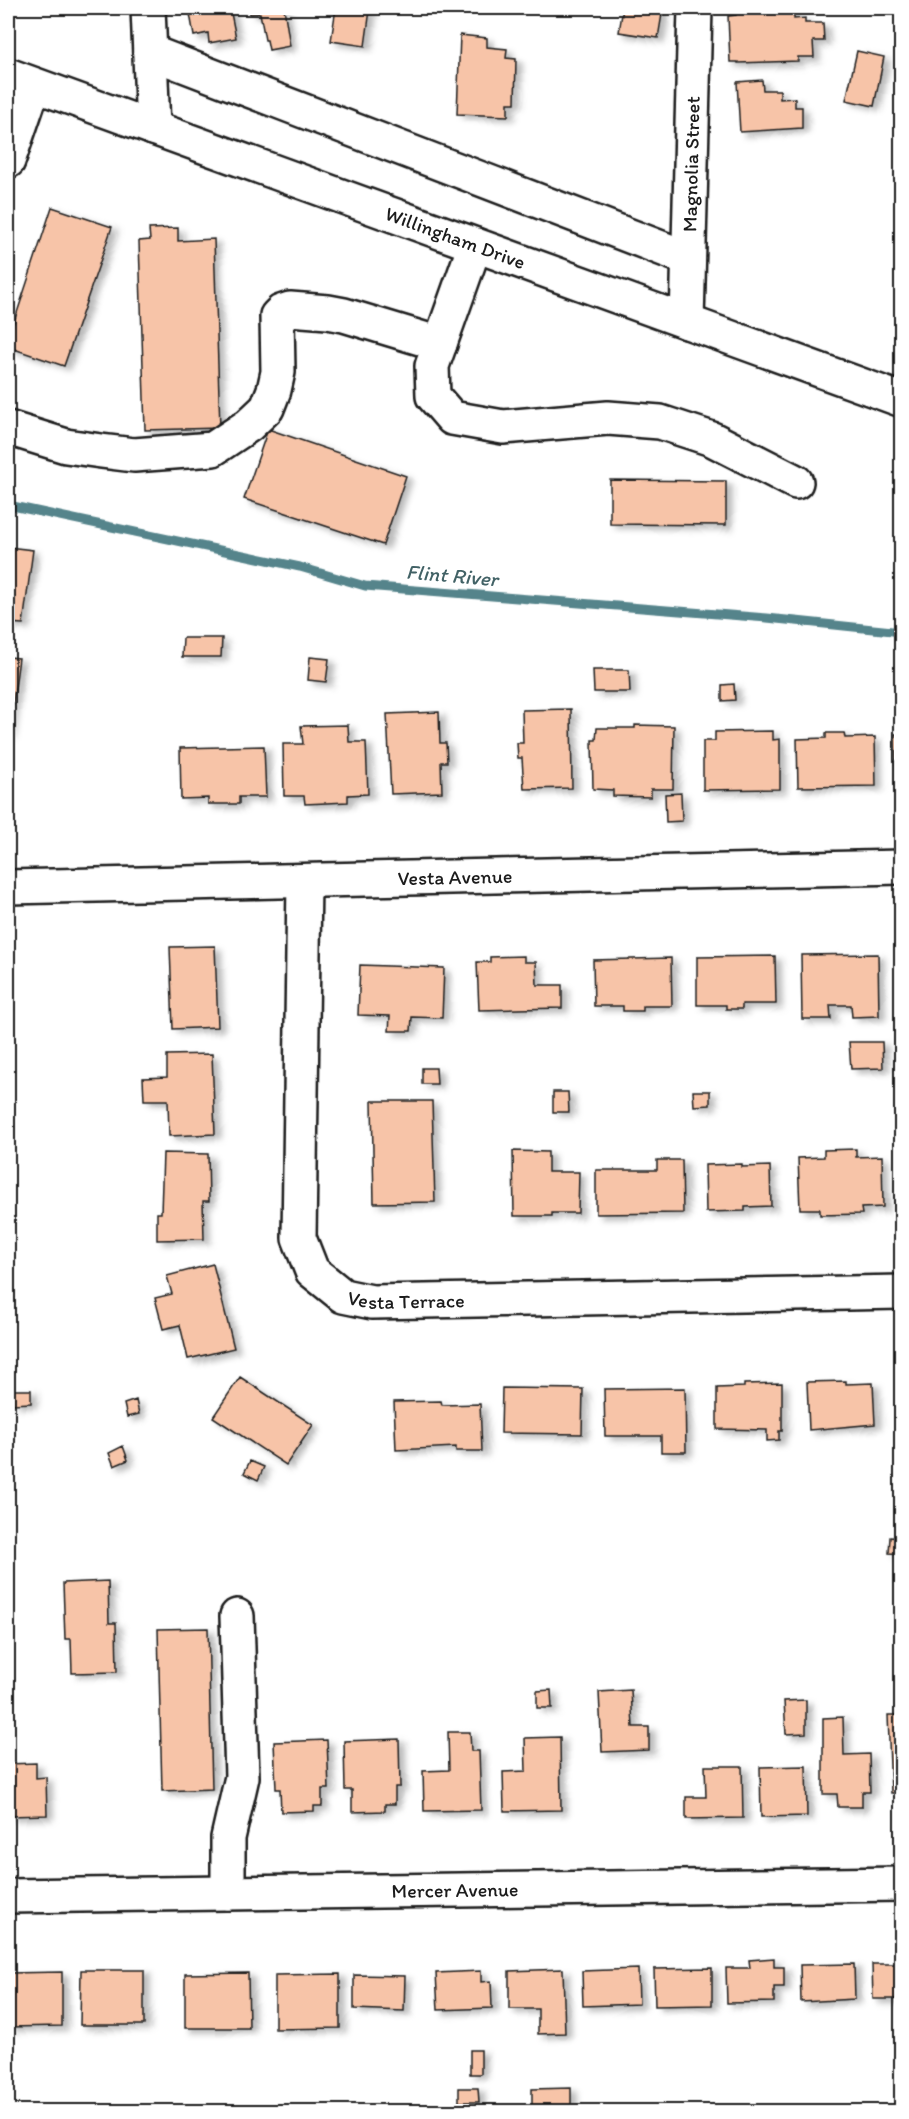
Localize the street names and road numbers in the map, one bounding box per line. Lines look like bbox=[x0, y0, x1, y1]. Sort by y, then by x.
street label: Magnolia Street bbox=[677, 96, 705, 232]
street label: Willingham Drive bbox=[382, 201, 529, 274]
street label: Vesta Avenue bbox=[397, 864, 513, 890]
street label: Vesta Terrace bbox=[346, 1285, 465, 1314]
street label: Mercer Avenue bbox=[391, 1877, 519, 1903]

